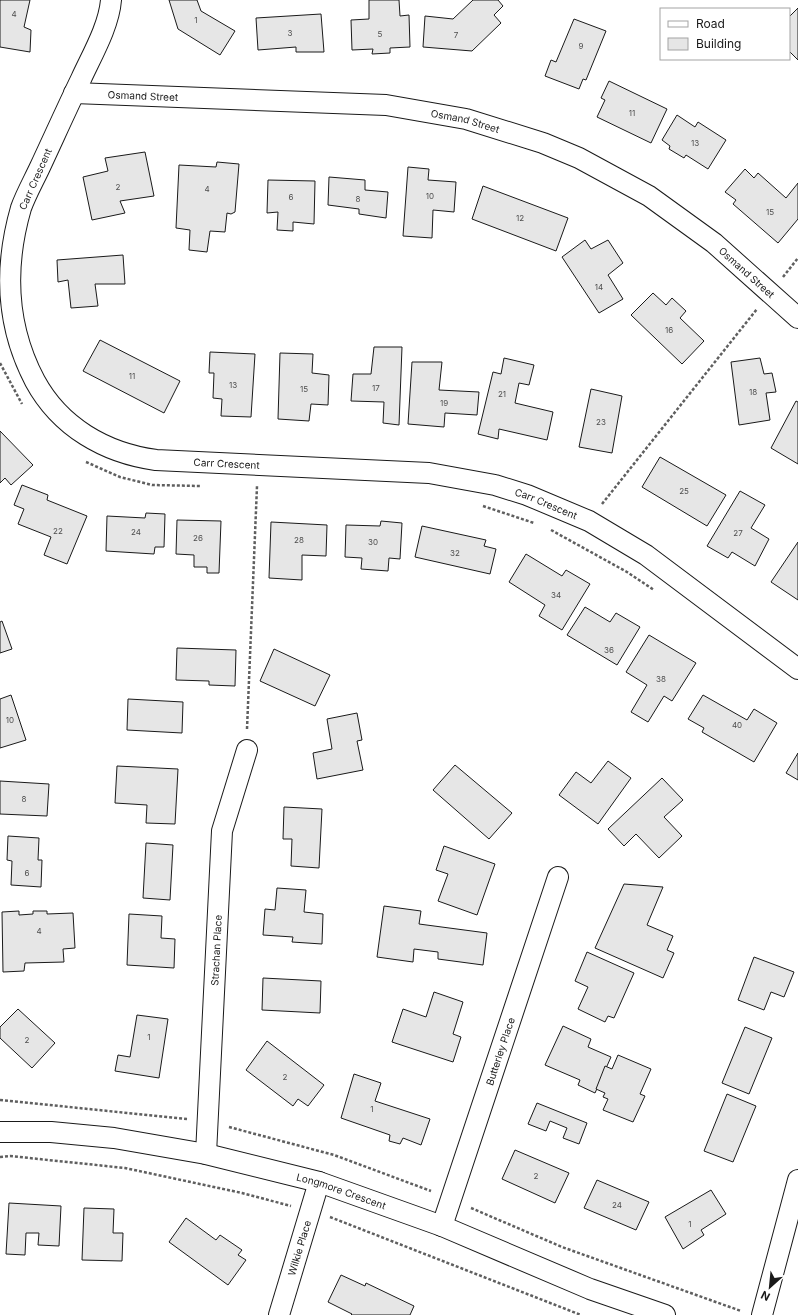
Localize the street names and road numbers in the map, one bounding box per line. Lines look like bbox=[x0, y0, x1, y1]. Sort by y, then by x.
street label: Osmand Street bbox=[108, 88, 179, 103]
street label: Osmand Street bbox=[430, 107, 502, 135]
street label: Carr Crescent bbox=[16, 146, 54, 212]
street label: Osmand Street bbox=[717, 244, 778, 301]
street label: Carr Crescent bbox=[193, 456, 261, 471]
street label: Carr Crescent bbox=[513, 486, 580, 522]
street label: Strachan Place bbox=[208, 914, 224, 986]
street label: Butterley Place bbox=[483, 1016, 517, 1087]
street label: Longmore Crescent bbox=[295, 1171, 388, 1212]
street label: Wilkie Place bbox=[285, 1219, 313, 1277]

